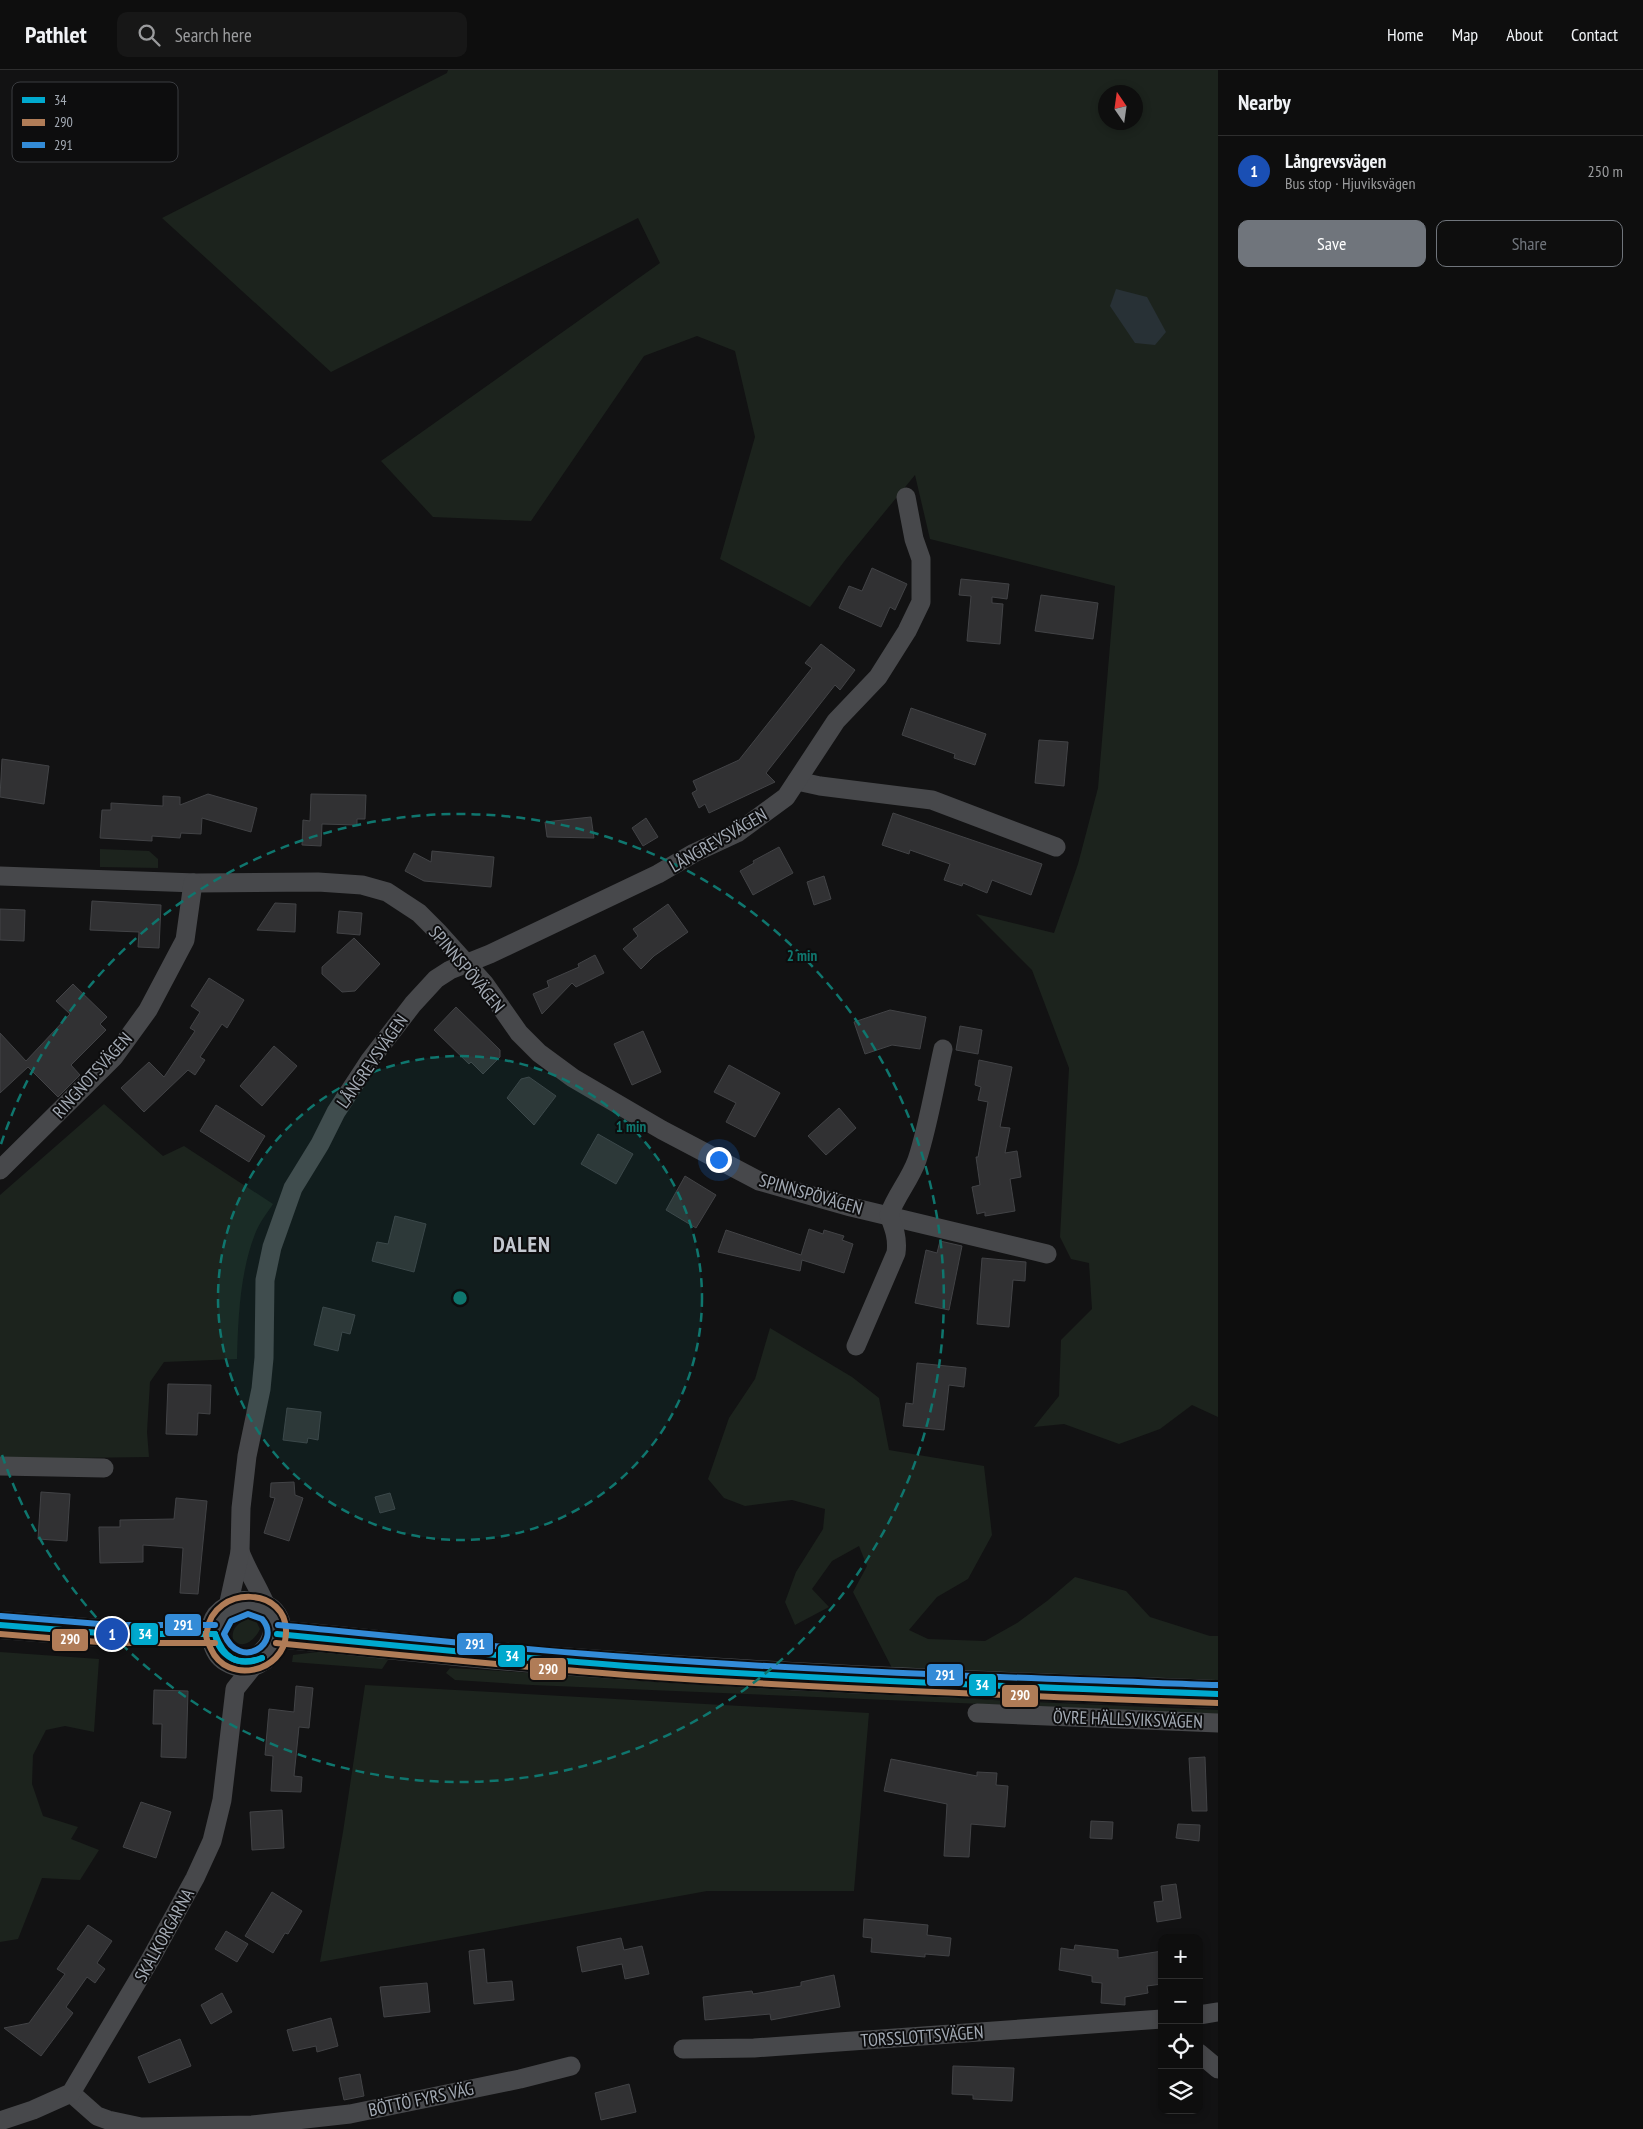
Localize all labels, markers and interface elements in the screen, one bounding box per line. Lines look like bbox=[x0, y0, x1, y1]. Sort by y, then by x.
search box bbox=[117, 12, 467, 57]
text: Pathlet bbox=[25, 19, 87, 50]
icon: search bbox=[135, 21, 163, 49]
text: Search here bbox=[175, 23, 252, 47]
text: Home bbox=[1387, 23, 1424, 46]
text: Map bbox=[1452, 23, 1478, 46]
text: About bbox=[1506, 23, 1543, 46]
text: Contact bbox=[1571, 23, 1618, 46]
legend bbox=[12, 82, 178, 162]
north arrow bbox=[1098, 85, 1143, 130]
text: Nearby bbox=[1238, 89, 1291, 116]
text: 34 bbox=[54, 91, 67, 109]
text: 290 bbox=[54, 113, 73, 131]
text: 291 bbox=[54, 136, 73, 154]
text: Långrevsvägen bbox=[1285, 149, 1386, 173]
text: 1 bbox=[1250, 161, 1258, 181]
text: 250 m bbox=[1588, 161, 1623, 181]
text: Bus stop · Hjuviksvägen bbox=[1285, 173, 1415, 193]
button: Save bbox=[1238, 220, 1426, 267]
button: Share bbox=[1436, 220, 1623, 267]
street label: LÅNGREVSVÄGEN bbox=[665, 803, 771, 877]
street label: SPINNSPÖVÄGEN bbox=[424, 921, 510, 1017]
text: 2 min bbox=[787, 946, 817, 965]
street label: LÅNGREVSVÄGEN bbox=[331, 1010, 413, 1112]
street label: RINGNOTSVÄGEN bbox=[47, 1027, 137, 1123]
text: 1 min bbox=[616, 1117, 646, 1136]
your location bbox=[706, 1147, 732, 1173]
street label: SPINNSPÖVÄGEN bbox=[757, 1168, 865, 1220]
district label: DALEN bbox=[493, 1230, 551, 1258]
centre of rings bbox=[451, 1289, 469, 1307]
line badge: 291 bbox=[164, 1613, 202, 1637]
pin: 1 bbox=[96, 1615, 128, 1653]
text: 291 bbox=[173, 1616, 193, 1634]
line badge: 34 bbox=[130, 1622, 159, 1646]
text: 34 bbox=[138, 1625, 152, 1643]
line badge: 290 bbox=[51, 1628, 89, 1652]
text: 290 bbox=[60, 1630, 80, 1648]
line badge: 291 bbox=[456, 1632, 494, 1656]
text: 291 bbox=[465, 1635, 485, 1653]
line badge: 34 bbox=[497, 1644, 526, 1668]
text: 34 bbox=[505, 1647, 519, 1665]
line badge: 290 bbox=[529, 1657, 567, 1681]
text: 290 bbox=[538, 1660, 558, 1678]
line badge: 291 bbox=[926, 1663, 964, 1687]
text: 291 bbox=[935, 1666, 955, 1684]
line badge: 34 bbox=[968, 1673, 997, 1697]
text: 34 bbox=[975, 1676, 989, 1694]
line badge: 290 bbox=[1001, 1684, 1039, 1708]
text: 290 bbox=[1010, 1686, 1030, 1704]
street label: ÖVRE HÄLLSVIKSVÄGEN bbox=[1053, 1705, 1203, 1733]
street label: SKALKORGARNA bbox=[129, 1884, 199, 1986]
map controls bbox=[1158, 1934, 1203, 2114]
button: + bbox=[1158, 1934, 1203, 1979]
button: − bbox=[1158, 1979, 1203, 2024]
street label: TORSSLOTTSVÄGEN bbox=[860, 2020, 984, 2052]
button: locate bbox=[1158, 2024, 1203, 2069]
button: layers bbox=[1158, 2069, 1203, 2114]
street label: BÖTTÖ FYRS VÄG bbox=[366, 2077, 476, 2121]

